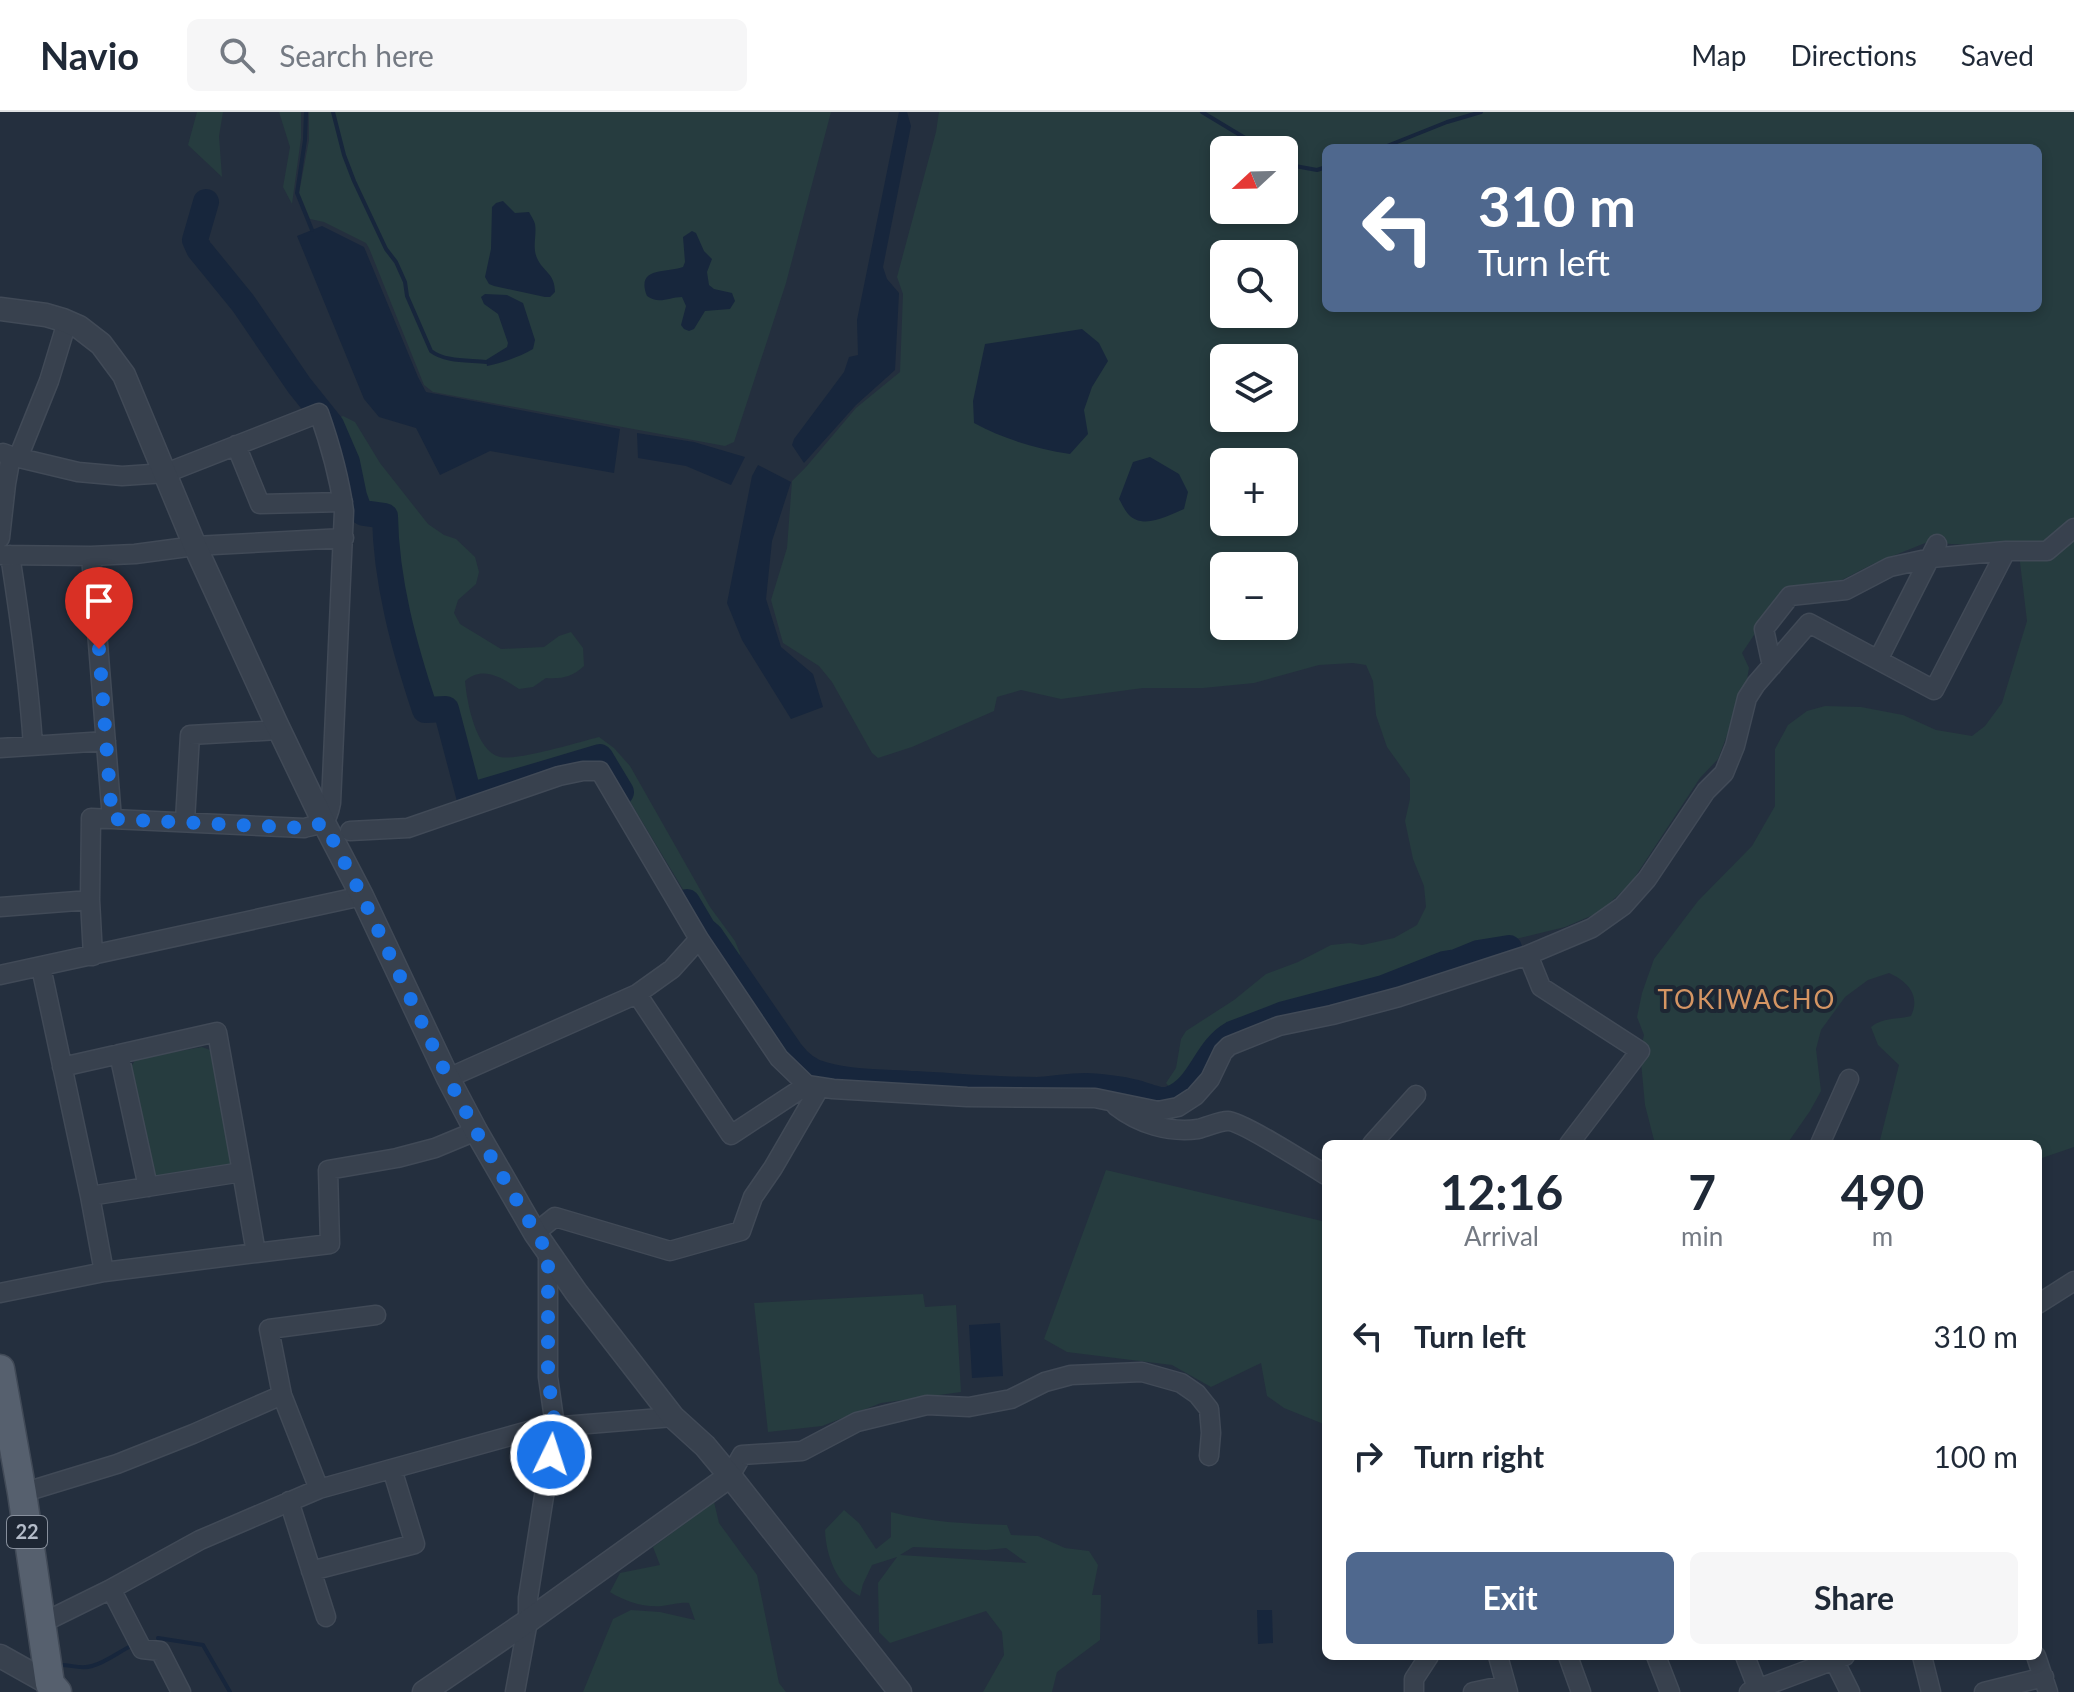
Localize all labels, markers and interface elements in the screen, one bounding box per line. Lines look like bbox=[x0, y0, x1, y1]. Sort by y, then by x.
search box bbox=[187, 19, 747, 91]
text: Navio bbox=[40, 32, 139, 78]
icon: search bbox=[215, 33, 259, 77]
text: Search here bbox=[279, 37, 434, 73]
text: Map bbox=[1691, 38, 1746, 72]
text: Directions bbox=[1790, 38, 1917, 72]
text: Saved bbox=[1961, 38, 2034, 72]
north arrow bbox=[1210, 136, 1298, 224]
map controls bbox=[1210, 136, 1298, 640]
text: 310 m bbox=[1478, 172, 1636, 239]
icon: left bbox=[1346, 176, 1450, 280]
button: search bbox=[1210, 240, 1298, 328]
text: Turn left bbox=[1478, 240, 1610, 284]
button: layers bbox=[1210, 344, 1298, 432]
button: + bbox=[1210, 448, 1298, 536]
button: − bbox=[1210, 552, 1298, 640]
pin bbox=[65, 567, 133, 649]
icon: arrive bbox=[77, 579, 121, 623]
district label: TOKIWACHO bbox=[1658, 983, 1836, 1015]
text: 12:16 bbox=[1440, 1163, 1563, 1220]
text: 7 bbox=[1688, 1163, 1716, 1220]
text: 490 bbox=[1841, 1163, 1924, 1220]
text: Arrival bbox=[1464, 1220, 1539, 1252]
text: min bbox=[1681, 1220, 1723, 1252]
text: m bbox=[1872, 1220, 1893, 1252]
icon: left bbox=[1346, 1314, 1390, 1358]
text: Turn left bbox=[1414, 1318, 1526, 1354]
text: 310 m bbox=[1933, 1318, 2018, 1354]
position arrow bbox=[509, 1413, 593, 1497]
icon: right bbox=[1346, 1434, 1390, 1478]
text: Turn right bbox=[1414, 1438, 1544, 1474]
text: 100 m bbox=[1933, 1438, 2018, 1474]
road number: 22 bbox=[7, 1516, 47, 1548]
button: Exit bbox=[1346, 1552, 1674, 1644]
button: Share bbox=[1690, 1552, 2018, 1644]

